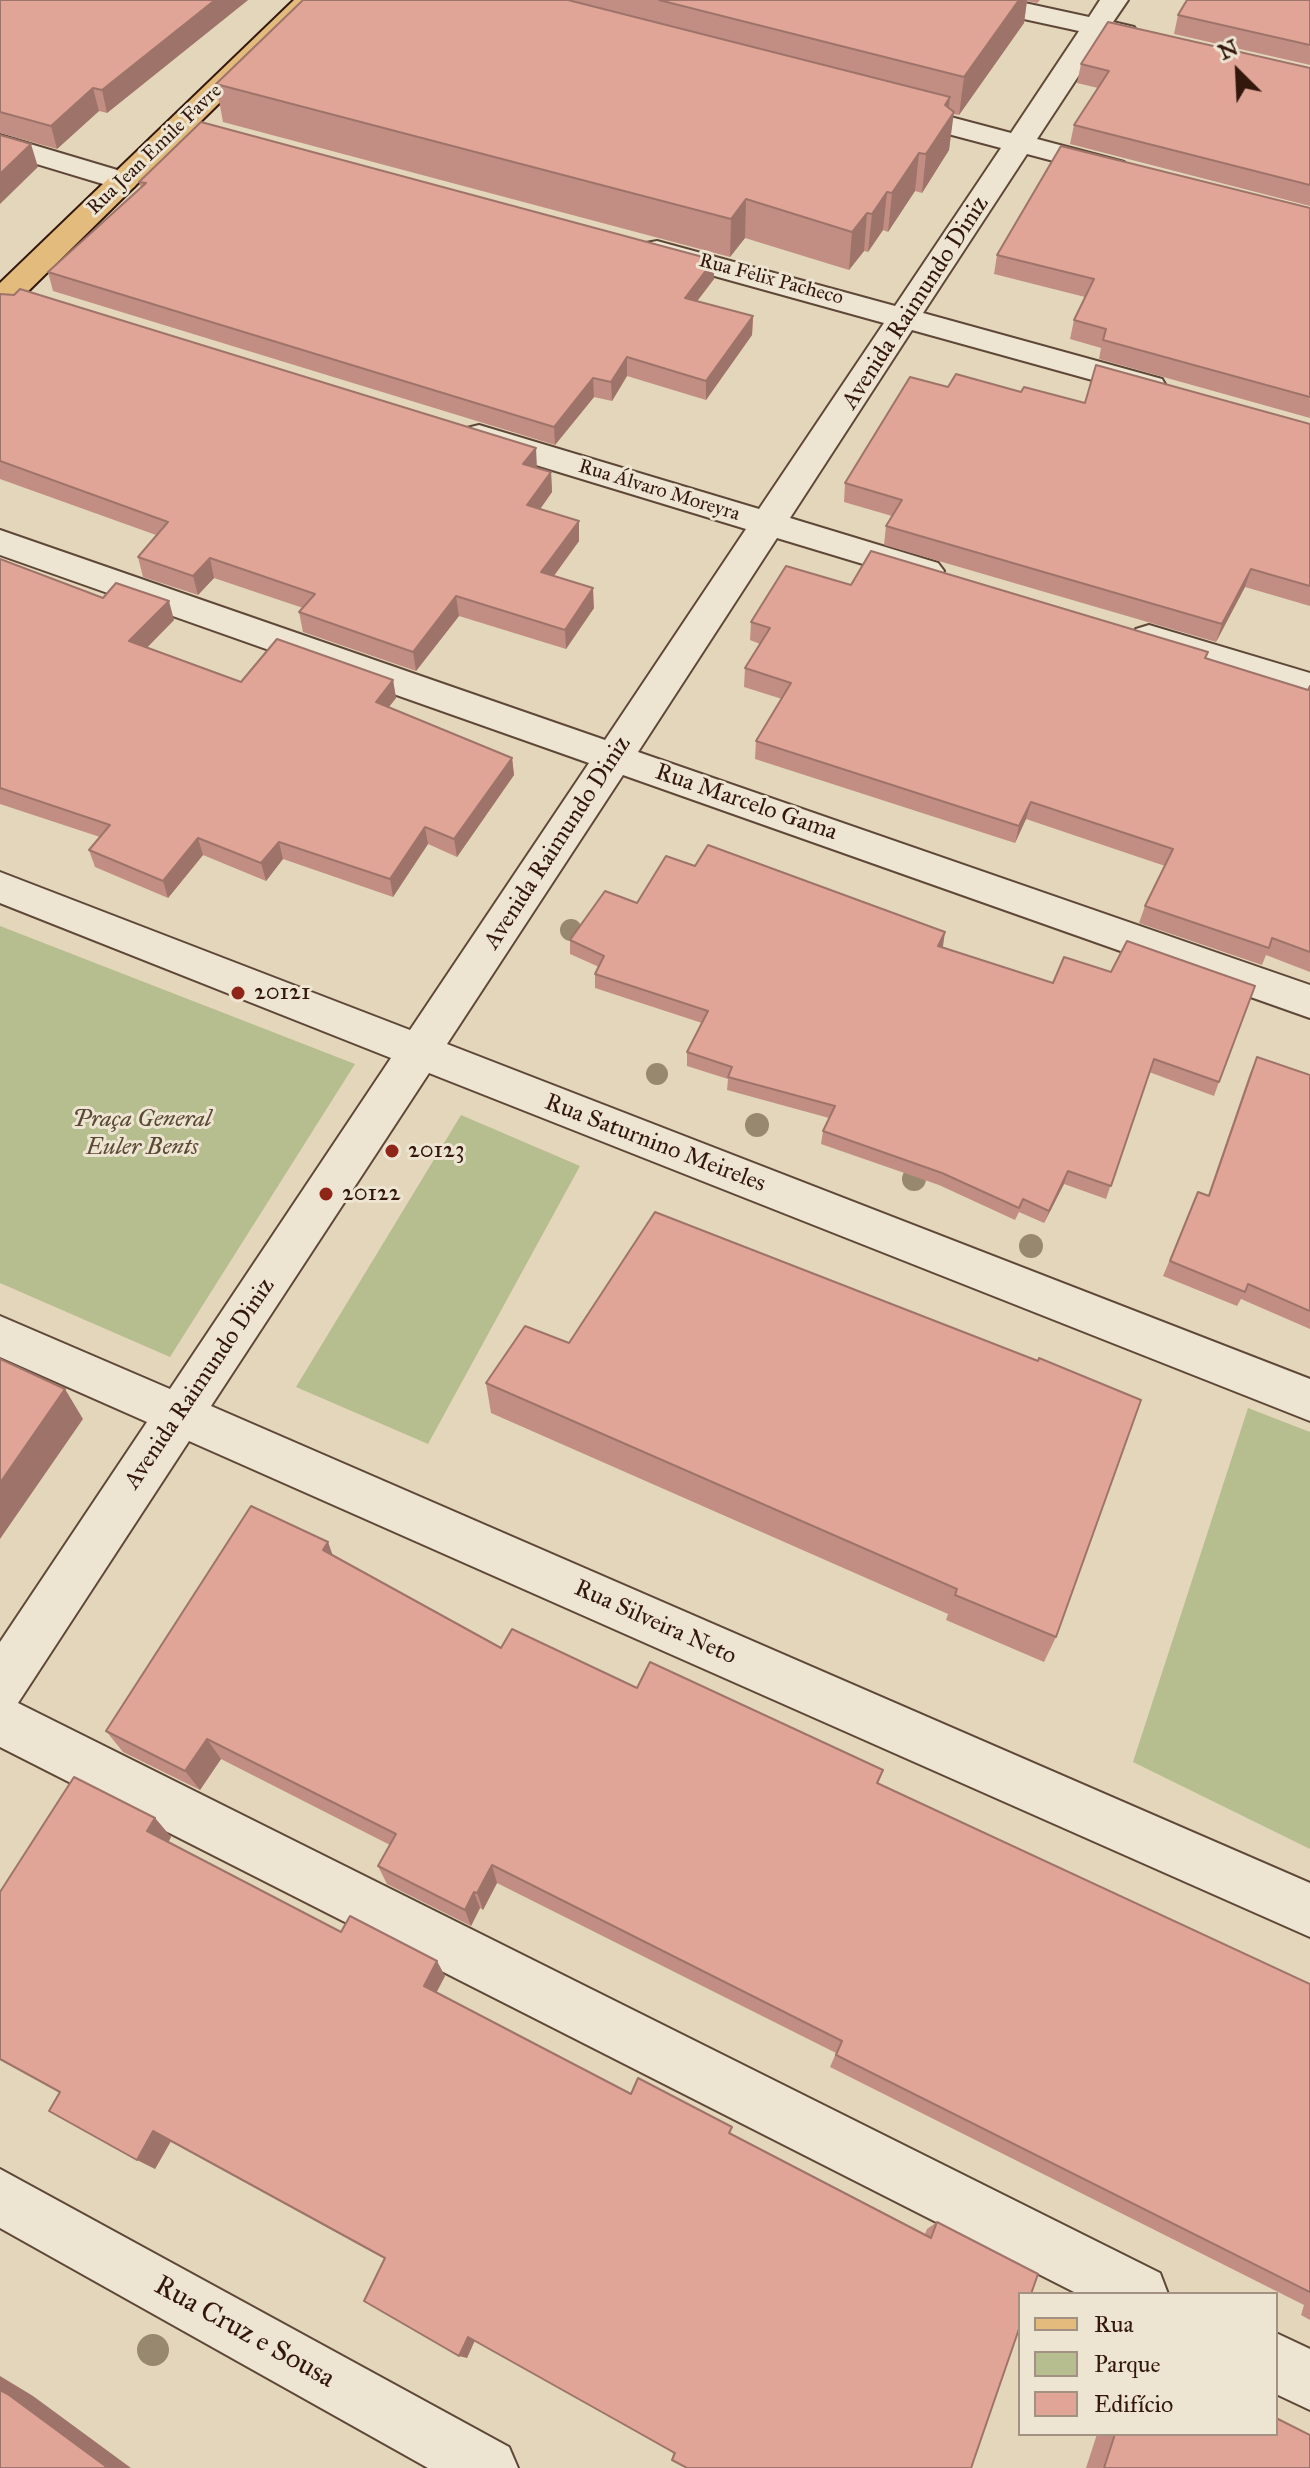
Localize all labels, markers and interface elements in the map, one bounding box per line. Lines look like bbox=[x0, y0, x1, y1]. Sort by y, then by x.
north arrow bbox=[1198, 32, 1278, 112]
text: N bbox=[1214, 33, 1242, 66]
street label: Rua Jean Emile Favre bbox=[83, 80, 227, 220]
street label: Avenida Raimundo Diniz bbox=[836, 191, 996, 415]
street label: Rua Felix Pacheco bbox=[696, 249, 846, 311]
street label: Rua Álvaro Moreyra bbox=[575, 455, 743, 527]
street label: Avenida Raimundo Diniz bbox=[478, 731, 638, 955]
street label: Rua Marcelo Gama bbox=[651, 758, 841, 848]
place label: 20121 bbox=[254, 979, 310, 1007]
marker: 20121 bbox=[229, 984, 247, 1002]
street label: Rua Saturnino Meireles bbox=[541, 1089, 769, 1199]
park label: Praça General Euler Bents bbox=[73, 1106, 211, 1162]
place label: 20123 bbox=[408, 1137, 465, 1165]
marker: 20123 bbox=[383, 1142, 401, 1160]
place label: 20122 bbox=[342, 1180, 401, 1208]
marker: 20122 bbox=[317, 1185, 335, 1203]
street label: Avenida Raimundo Diniz bbox=[119, 1273, 281, 1495]
street label: Rua Silveira Neto bbox=[570, 1574, 740, 1672]
street label: Rua Cruz e Sousa bbox=[148, 2270, 340, 2396]
legend bbox=[1018, 2292, 1278, 2436]
text: Rua bbox=[1094, 2309, 1134, 2339]
text: Parque bbox=[1094, 2349, 1161, 2379]
text: Edifício bbox=[1094, 2389, 1173, 2419]

